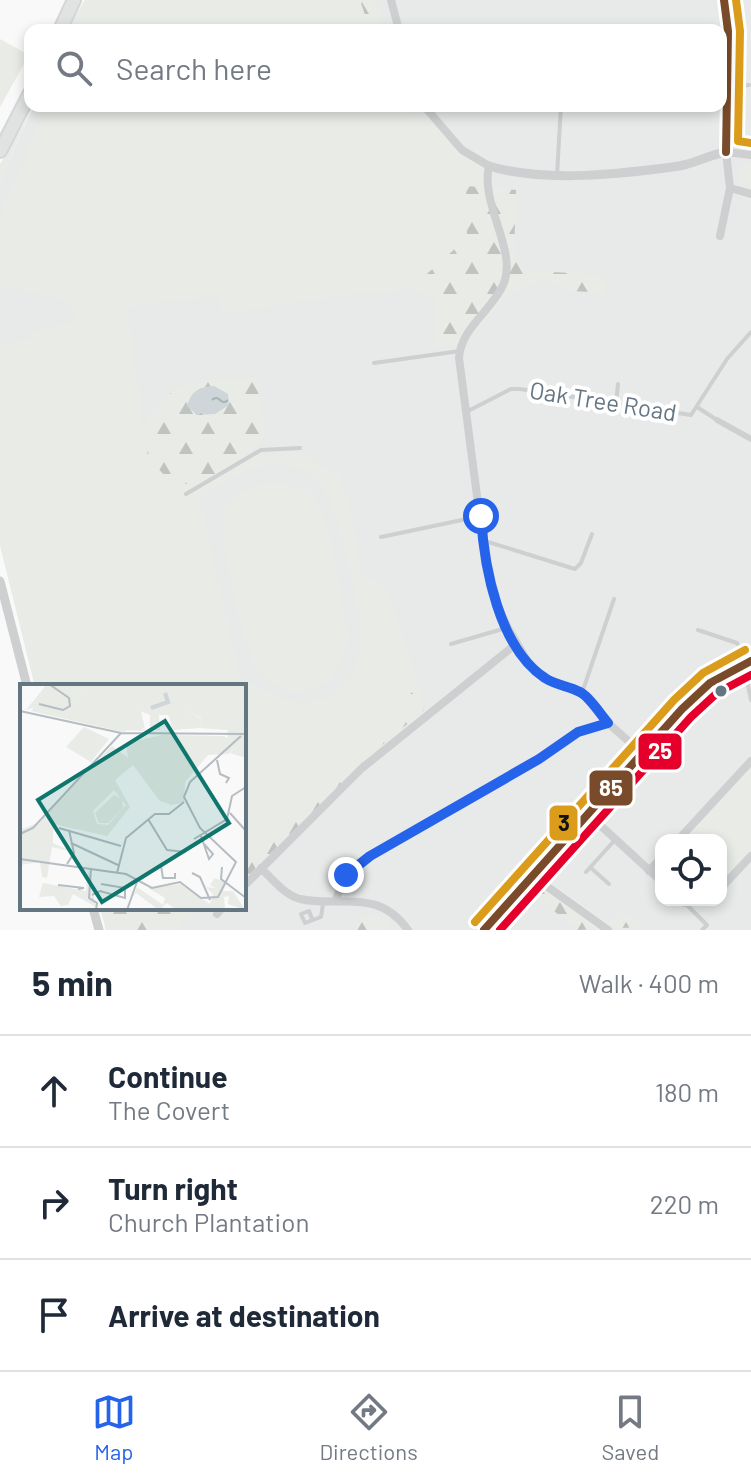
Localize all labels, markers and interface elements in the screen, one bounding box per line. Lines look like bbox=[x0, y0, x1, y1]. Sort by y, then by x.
search box bbox=[24, 24, 727, 112]
icon: search bbox=[52, 46, 96, 90]
text: Search here bbox=[116, 50, 272, 86]
street label: Oak Tree Road bbox=[528, 375, 679, 426]
route start bbox=[463, 498, 499, 534]
unlabelled marker bbox=[713, 683, 729, 699]
inset map bbox=[20, 684, 246, 910]
line badge: 25 bbox=[637, 732, 683, 771]
text: 25 bbox=[648, 737, 672, 763]
line badge: 85 bbox=[588, 769, 634, 807]
text: 85 bbox=[599, 774, 623, 800]
line badge: 3 bbox=[548, 804, 579, 842]
text: 3 bbox=[558, 809, 570, 835]
map controls bbox=[655, 834, 727, 906]
button: locate bbox=[655, 834, 727, 906]
route end bbox=[328, 857, 364, 893]
text: 5 min bbox=[32, 962, 113, 1003]
text: Walk · 400 m bbox=[579, 967, 719, 998]
text: Continue bbox=[108, 1058, 228, 1094]
icon: ahead bbox=[32, 1069, 76, 1113]
text: 180 m bbox=[655, 1076, 719, 1107]
text: The Covert bbox=[108, 1094, 230, 1125]
text: Turn right bbox=[108, 1170, 238, 1206]
icon: right bbox=[32, 1181, 76, 1225]
text: 220 m bbox=[650, 1188, 719, 1219]
text: Church Plantation bbox=[108, 1206, 309, 1237]
icon: arrive bbox=[32, 1293, 76, 1337]
text: Arrive at destination bbox=[108, 1297, 380, 1333]
tab: Map bbox=[92, 1390, 136, 1464]
tab: Directions bbox=[319, 1390, 418, 1464]
tab: Saved bbox=[601, 1390, 659, 1464]

